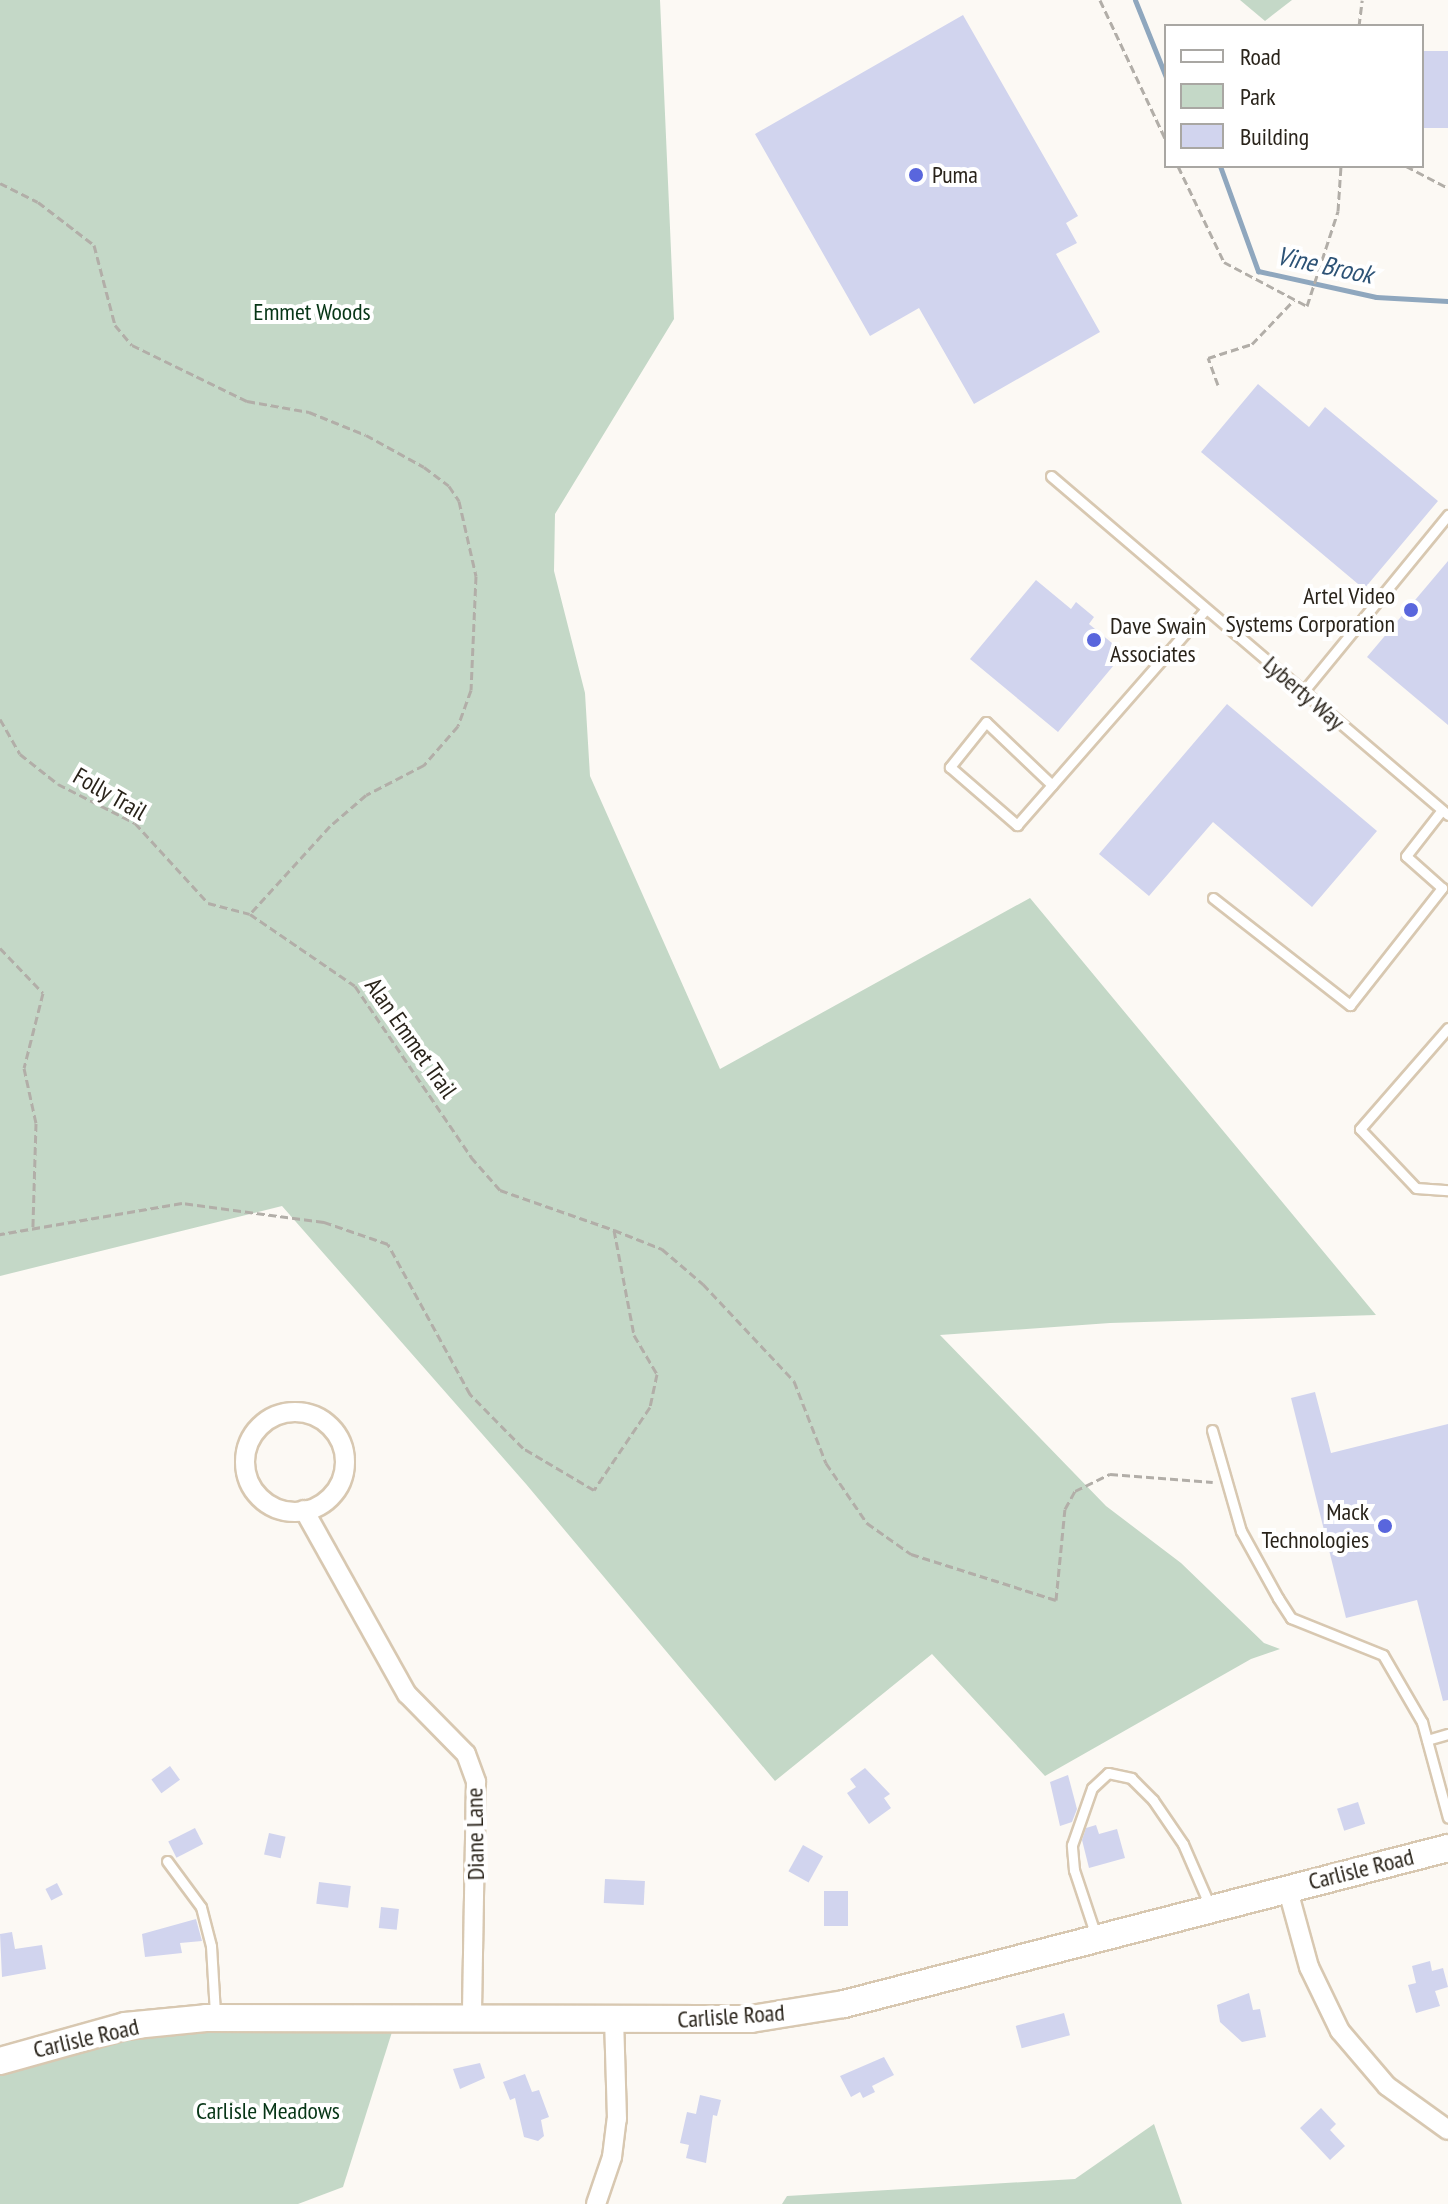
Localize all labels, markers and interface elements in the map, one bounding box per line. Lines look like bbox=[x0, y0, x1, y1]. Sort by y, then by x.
legend bbox=[1164, 24, 1424, 168]
text: Road bbox=[1240, 41, 1281, 72]
text: Park bbox=[1240, 81, 1276, 112]
text: Building bbox=[1240, 121, 1309, 152]
place label: Puma bbox=[932, 161, 978, 189]
marker: Puma bbox=[907, 166, 925, 184]
water label: Vine Brook bbox=[1274, 240, 1376, 290]
park label: Emmet Woods bbox=[253, 298, 371, 326]
place label: Artel Video Systems Corporation bbox=[1225, 582, 1395, 638]
marker: Artel Video Systems Corporation bbox=[1402, 601, 1420, 619]
place label: Dave Swain Associates bbox=[1110, 612, 1206, 668]
marker: Dave Swain Associates bbox=[1085, 631, 1103, 649]
street label: Lyberty Way bbox=[1257, 650, 1351, 736]
street label: Folly Trail bbox=[68, 761, 152, 827]
street label: Alan Emmet Trail bbox=[359, 972, 463, 1104]
place label: Mack Technologies bbox=[1261, 1498, 1369, 1554]
marker: Mack Technologies bbox=[1376, 1517, 1394, 1535]
street label: Diane Lane bbox=[460, 1787, 490, 1881]
street label: Carlisle Road bbox=[1305, 1842, 1417, 1896]
street label: Carlisle Road bbox=[676, 1998, 786, 2034]
street label: Carlisle Road bbox=[30, 2012, 142, 2064]
park label: Carlisle Meadows bbox=[196, 2097, 340, 2125]

